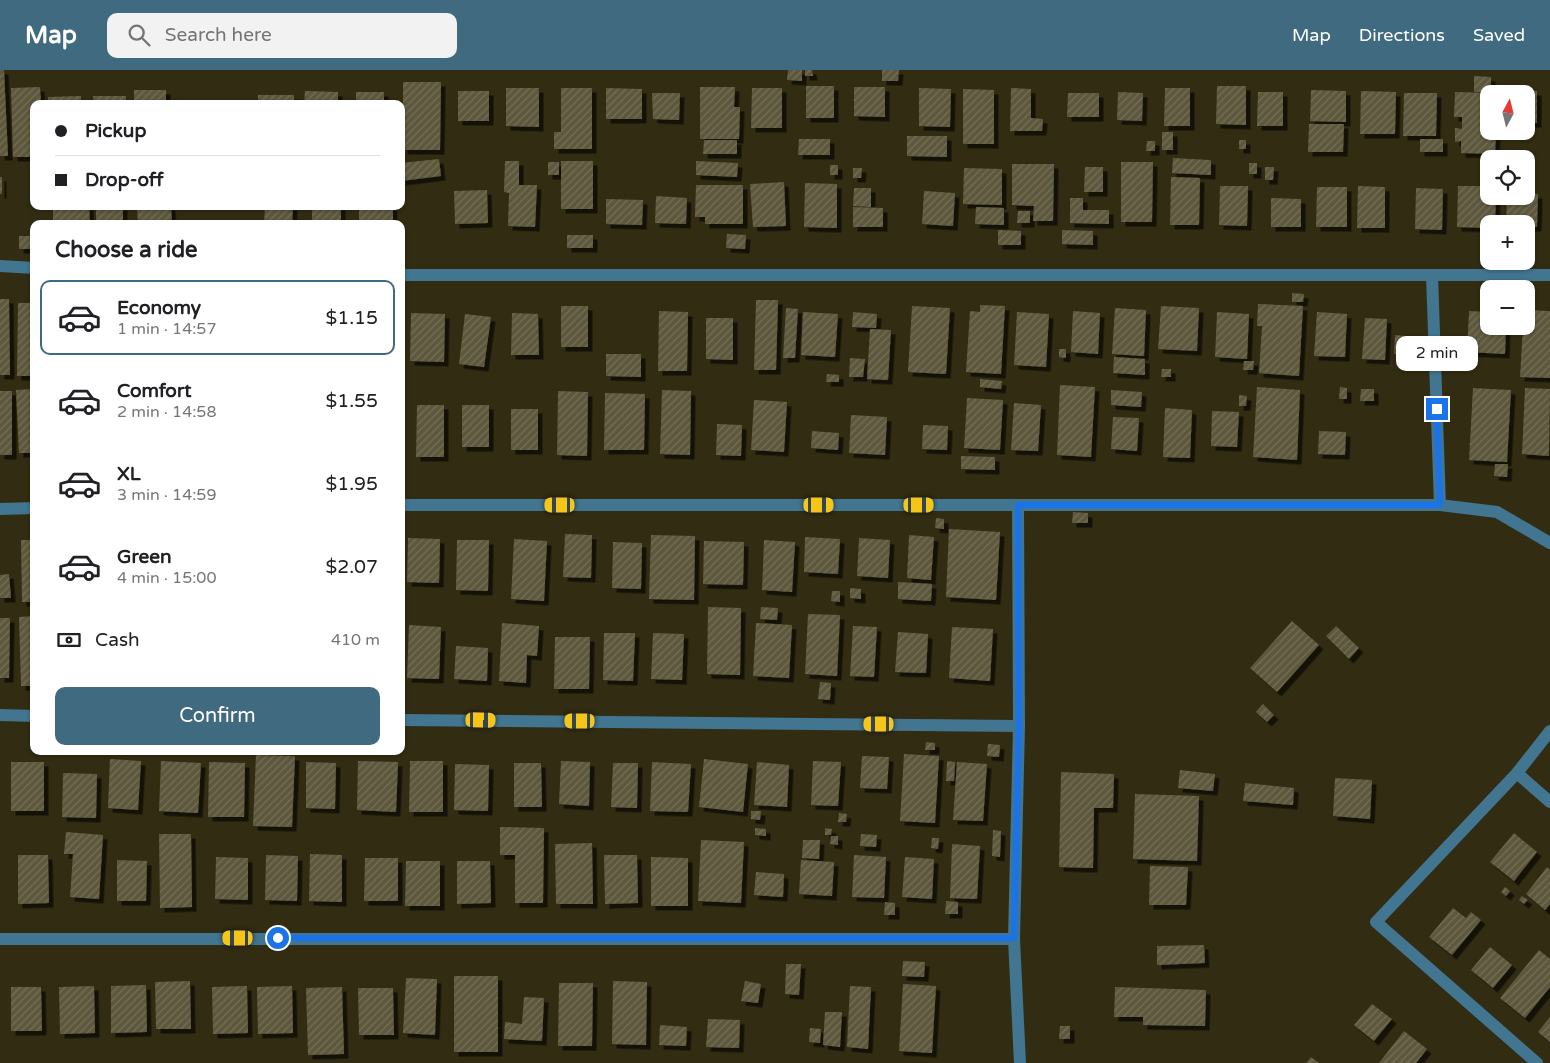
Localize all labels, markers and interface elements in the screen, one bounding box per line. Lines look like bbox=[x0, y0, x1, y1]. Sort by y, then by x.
search box bbox=[107, 13, 457, 58]
text: Map bbox=[25, 21, 77, 50]
icon: search bbox=[125, 21, 153, 49]
text: Search here bbox=[165, 24, 272, 46]
text: Map bbox=[1292, 24, 1331, 46]
text: Directions bbox=[1359, 24, 1445, 46]
text: Saved bbox=[1473, 24, 1525, 46]
north arrow bbox=[1480, 85, 1535, 140]
map controls bbox=[1480, 85, 1535, 335]
text: Pickup bbox=[85, 120, 146, 142]
button: locate bbox=[1480, 150, 1535, 205]
text: Drop-off bbox=[85, 169, 164, 191]
button: + bbox=[1480, 215, 1535, 270]
text: Choose a ride bbox=[55, 237, 198, 263]
button: − bbox=[1480, 280, 1535, 335]
icon: car bbox=[57, 295, 102, 340]
text: Economy bbox=[117, 297, 201, 319]
text: $1.15 bbox=[326, 307, 378, 329]
text: 1 min · 14:57 bbox=[117, 319, 216, 339]
callout: 2 min bbox=[1396, 336, 1478, 372]
text: 2 min bbox=[1416, 343, 1458, 363]
icon: car bbox=[57, 378, 102, 423]
text: Comfort bbox=[117, 380, 191, 402]
text: $1.55 bbox=[326, 390, 378, 412]
route end bbox=[1426, 398, 1448, 420]
text: 2 min · 14:58 bbox=[117, 402, 216, 422]
icon: car bbox=[57, 461, 102, 506]
text: XL bbox=[117, 463, 141, 485]
text: $1.95 bbox=[326, 473, 378, 495]
text: 3 min · 14:59 bbox=[117, 485, 216, 505]
car bbox=[545, 498, 575, 513]
car bbox=[804, 498, 834, 513]
car bbox=[904, 498, 934, 513]
icon: car bbox=[57, 544, 102, 589]
text: Green bbox=[117, 546, 171, 568]
text: $2.07 bbox=[326, 556, 378, 578]
text: 4 min · 15:00 bbox=[117, 568, 216, 588]
icon: cash bbox=[55, 626, 83, 654]
text: Cash bbox=[95, 629, 140, 651]
text: 410 m bbox=[331, 630, 380, 650]
button: Confirm bbox=[55, 687, 380, 745]
car bbox=[465, 712, 496, 728]
car bbox=[565, 714, 595, 729]
car bbox=[864, 717, 894, 732]
route start bbox=[267, 927, 289, 949]
car bbox=[223, 931, 253, 946]

